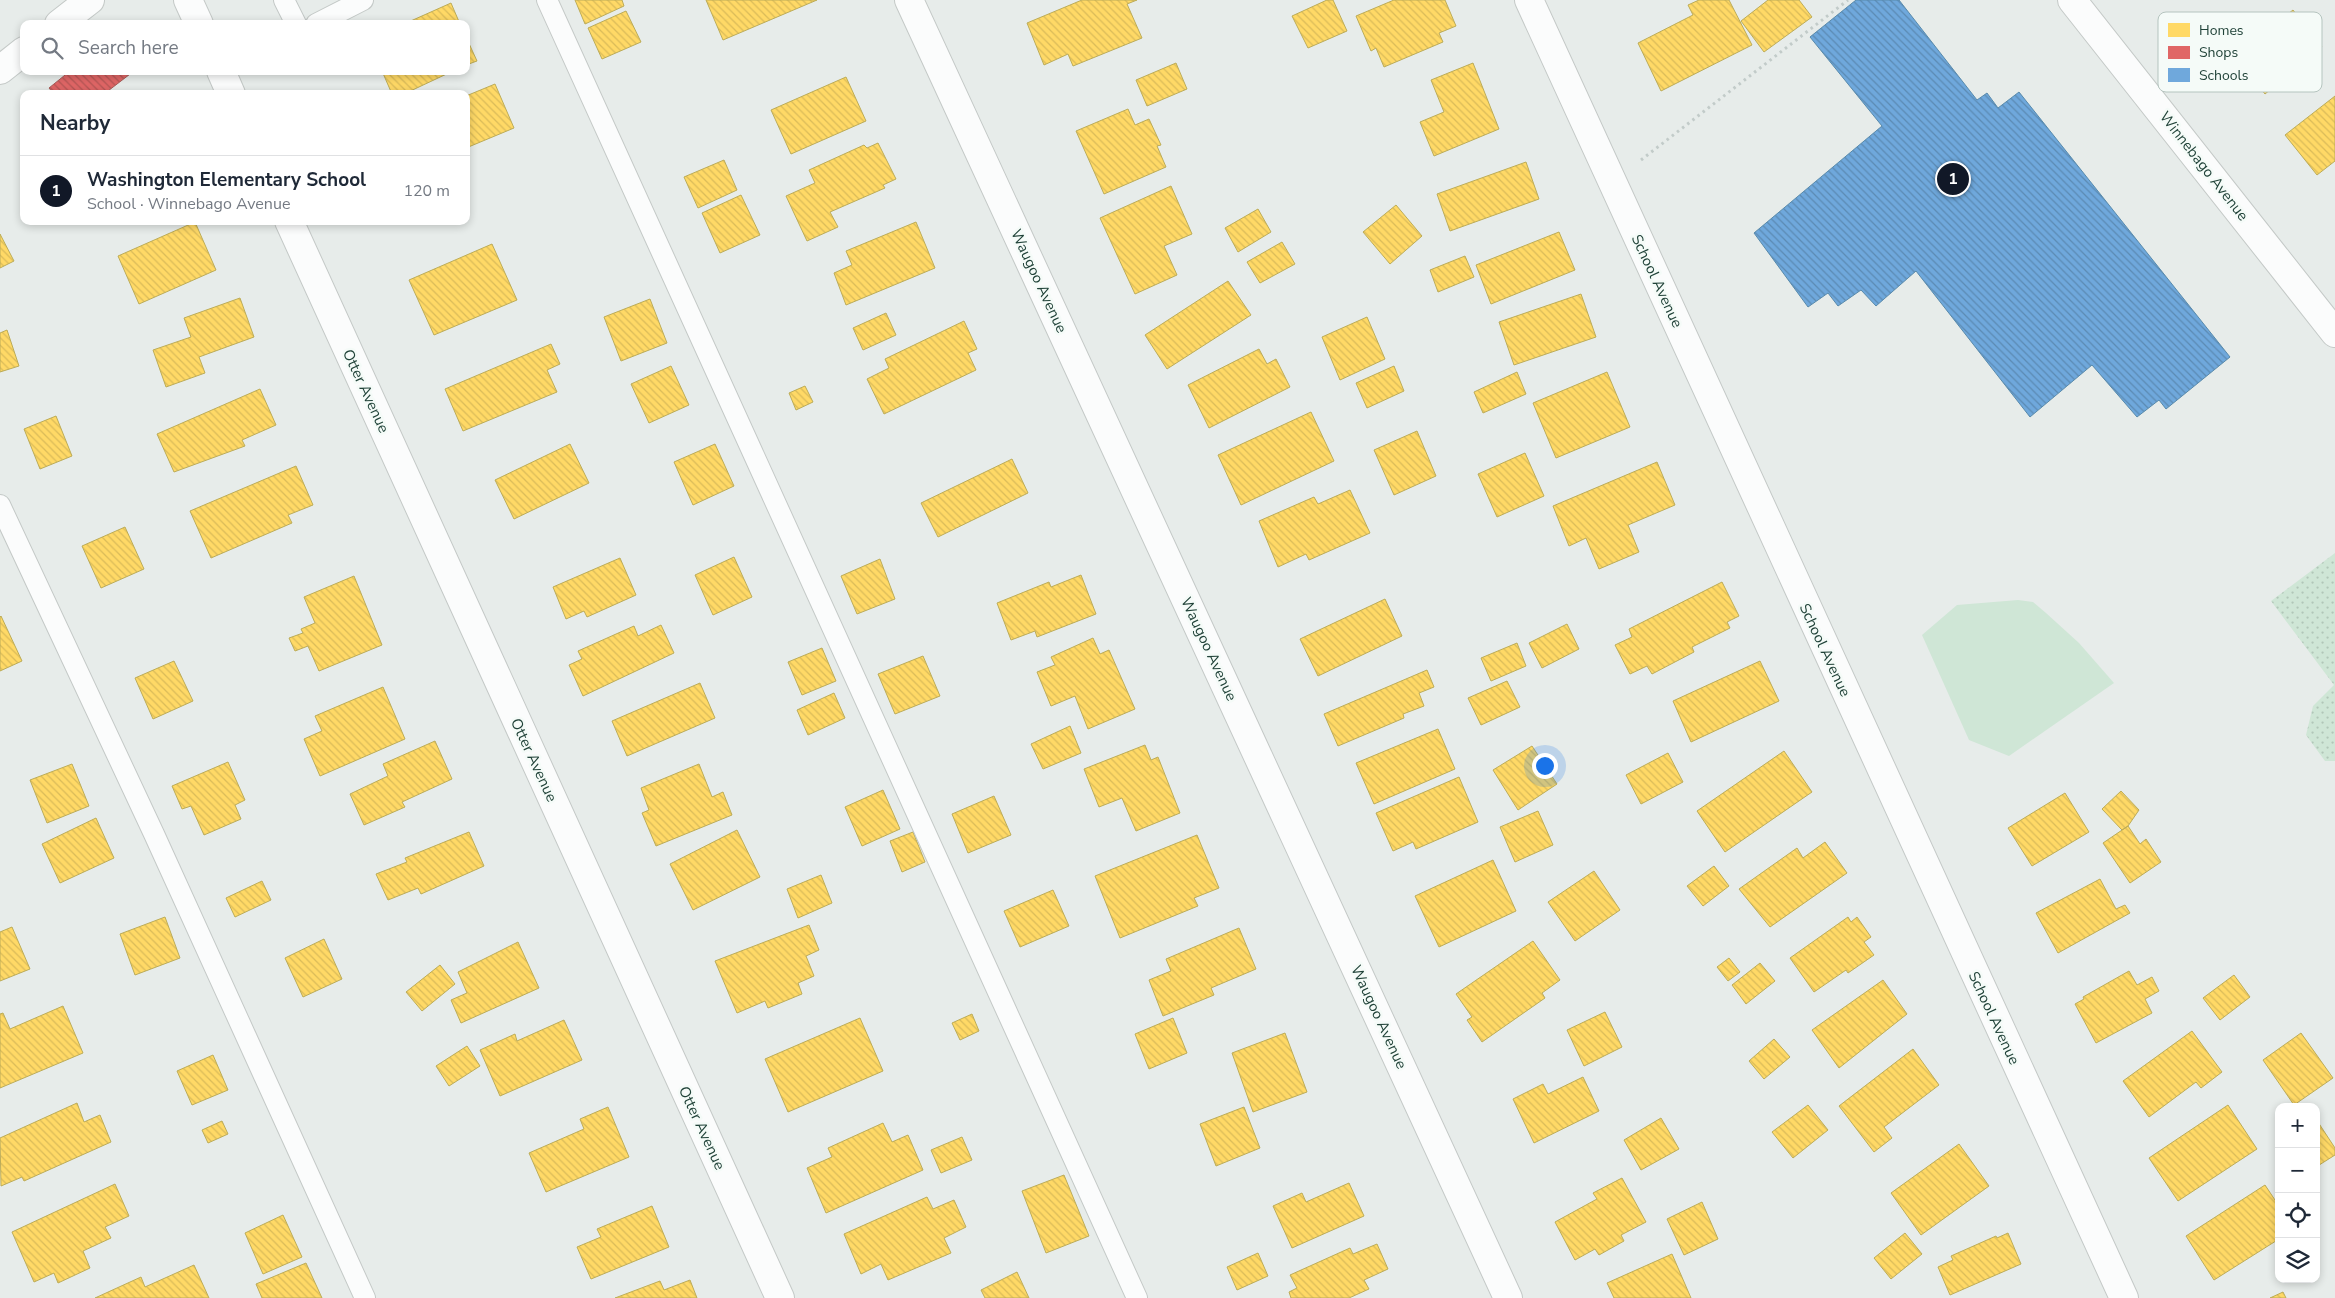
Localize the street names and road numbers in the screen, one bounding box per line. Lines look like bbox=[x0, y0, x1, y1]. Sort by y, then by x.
street label: Winnebago Avenue bbox=[2155, 107, 2253, 225]
street label: Waugoo Avenue bbox=[1006, 226, 1072, 336]
street label: School Avenue bbox=[1627, 231, 1687, 331]
street label: Otter Avenue bbox=[338, 346, 394, 436]
street label: Waugoo Avenue bbox=[1176, 594, 1242, 704]
street label: School Avenue bbox=[1795, 600, 1855, 700]
street label: Otter Avenue bbox=[506, 715, 562, 805]
street label: Waugoo Avenue bbox=[1346, 962, 1412, 1072]
street label: School Avenue bbox=[1964, 968, 2024, 1068]
street label: Otter Avenue bbox=[674, 1083, 730, 1173]

